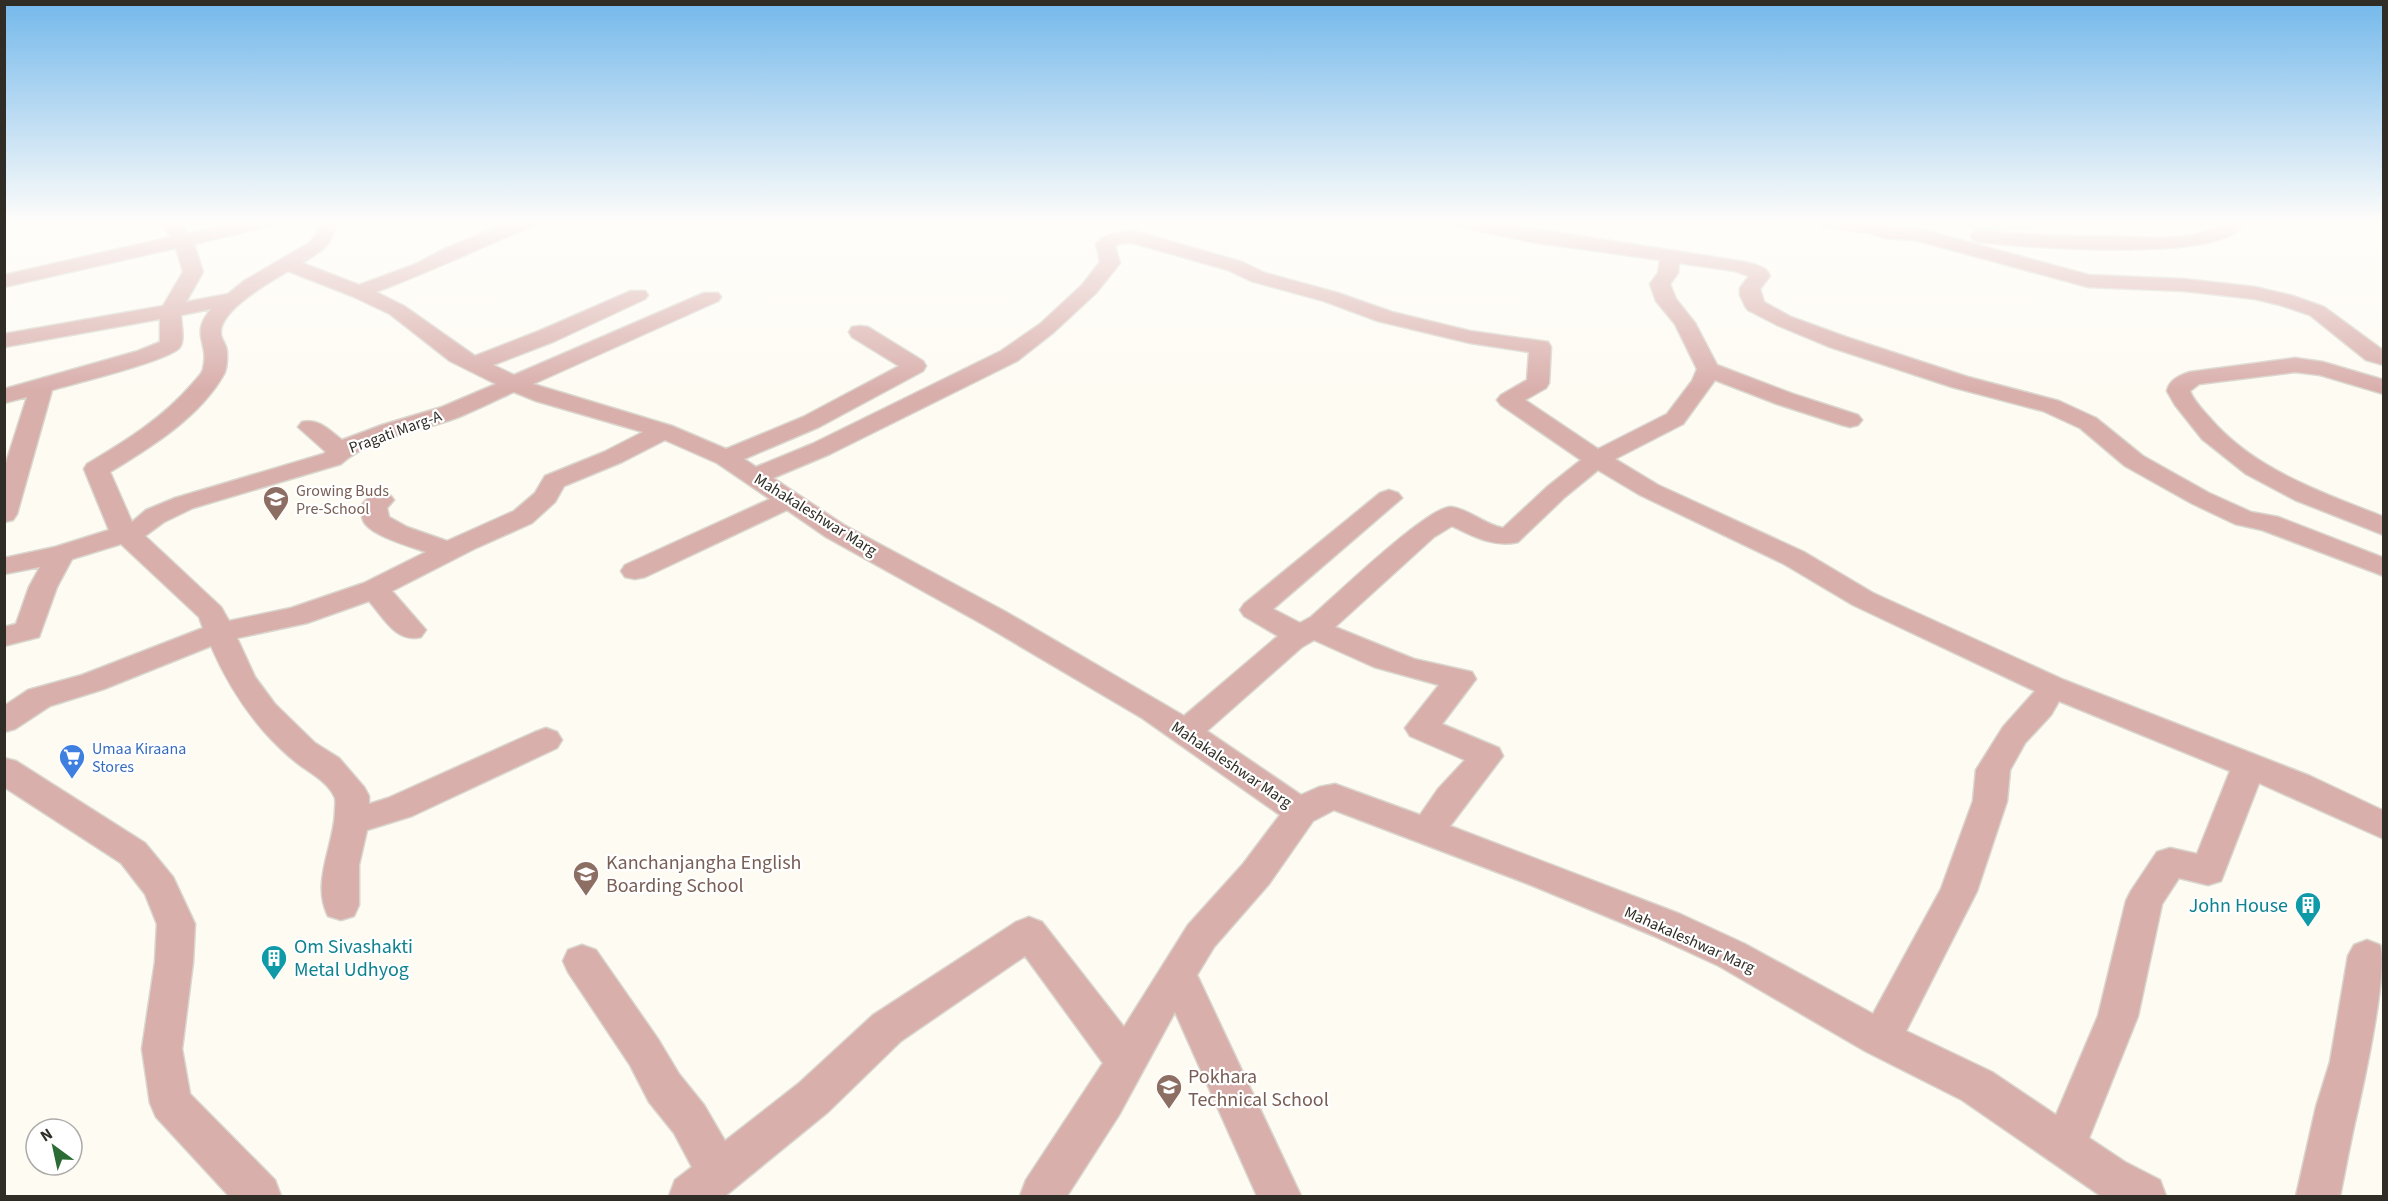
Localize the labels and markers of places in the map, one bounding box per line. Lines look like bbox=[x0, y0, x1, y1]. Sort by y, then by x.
place label: Growing Buds Pre-School bbox=[296, 480, 389, 520]
school or university icon: Growing Buds Pre-School bbox=[261, 484, 291, 522]
place label: Umaa Kiraana Stores bbox=[92, 738, 186, 778]
supermarket icon: Umaa Kiraana Stores bbox=[57, 742, 87, 780]
place label: Kanchanjangha English Boarding School bbox=[606, 849, 801, 900]
school or university icon: Kanchanjangha English Boarding School bbox=[571, 859, 601, 897]
building icon: John House bbox=[2293, 890, 2323, 928]
place label: John House bbox=[2189, 892, 2288, 920]
place label: Om Sivashakti Metal Udhyog bbox=[294, 933, 413, 984]
building icon: Om Sivashakti Metal Udhyog bbox=[259, 943, 289, 981]
place label: Pokhara Technical School bbox=[1188, 1063, 1329, 1114]
school or university icon: Pokhara Technical School bbox=[1154, 1072, 1184, 1110]

